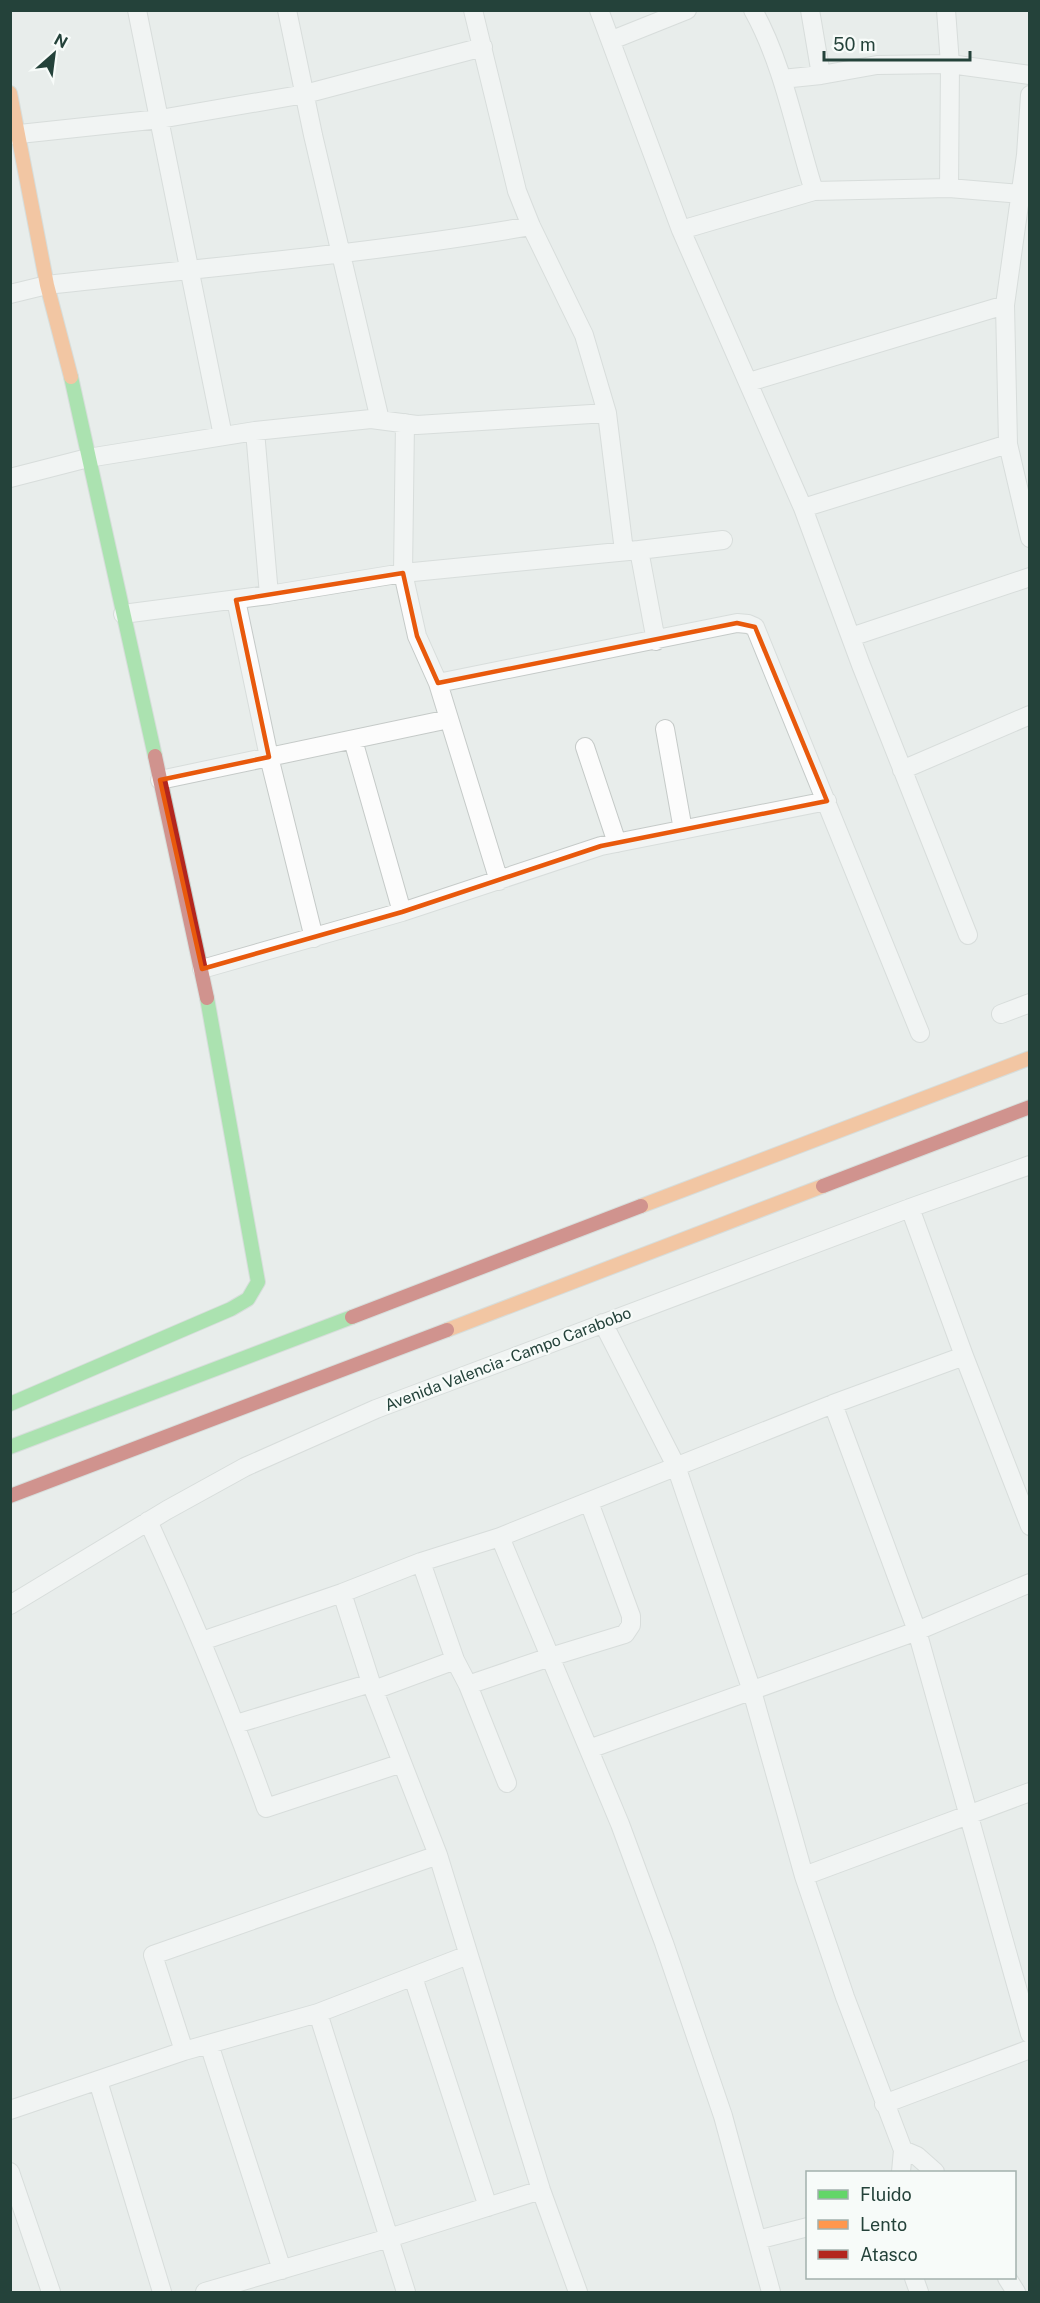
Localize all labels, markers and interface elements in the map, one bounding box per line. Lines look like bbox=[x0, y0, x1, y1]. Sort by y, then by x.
north arrow bbox=[24, 24, 84, 84]
scale bar bbox=[824, 24, 970, 62]
text: N bbox=[51, 30, 71, 53]
text: 50 m bbox=[833, 34, 876, 55]
street label: Avenida Valencia - Campo Carabobo bbox=[382, 1303, 634, 1415]
legend bbox=[806, 2171, 1016, 2279]
text: Fluido bbox=[860, 2184, 912, 2205]
text: Lento bbox=[860, 2214, 907, 2235]
text: Atasco bbox=[860, 2244, 918, 2265]

